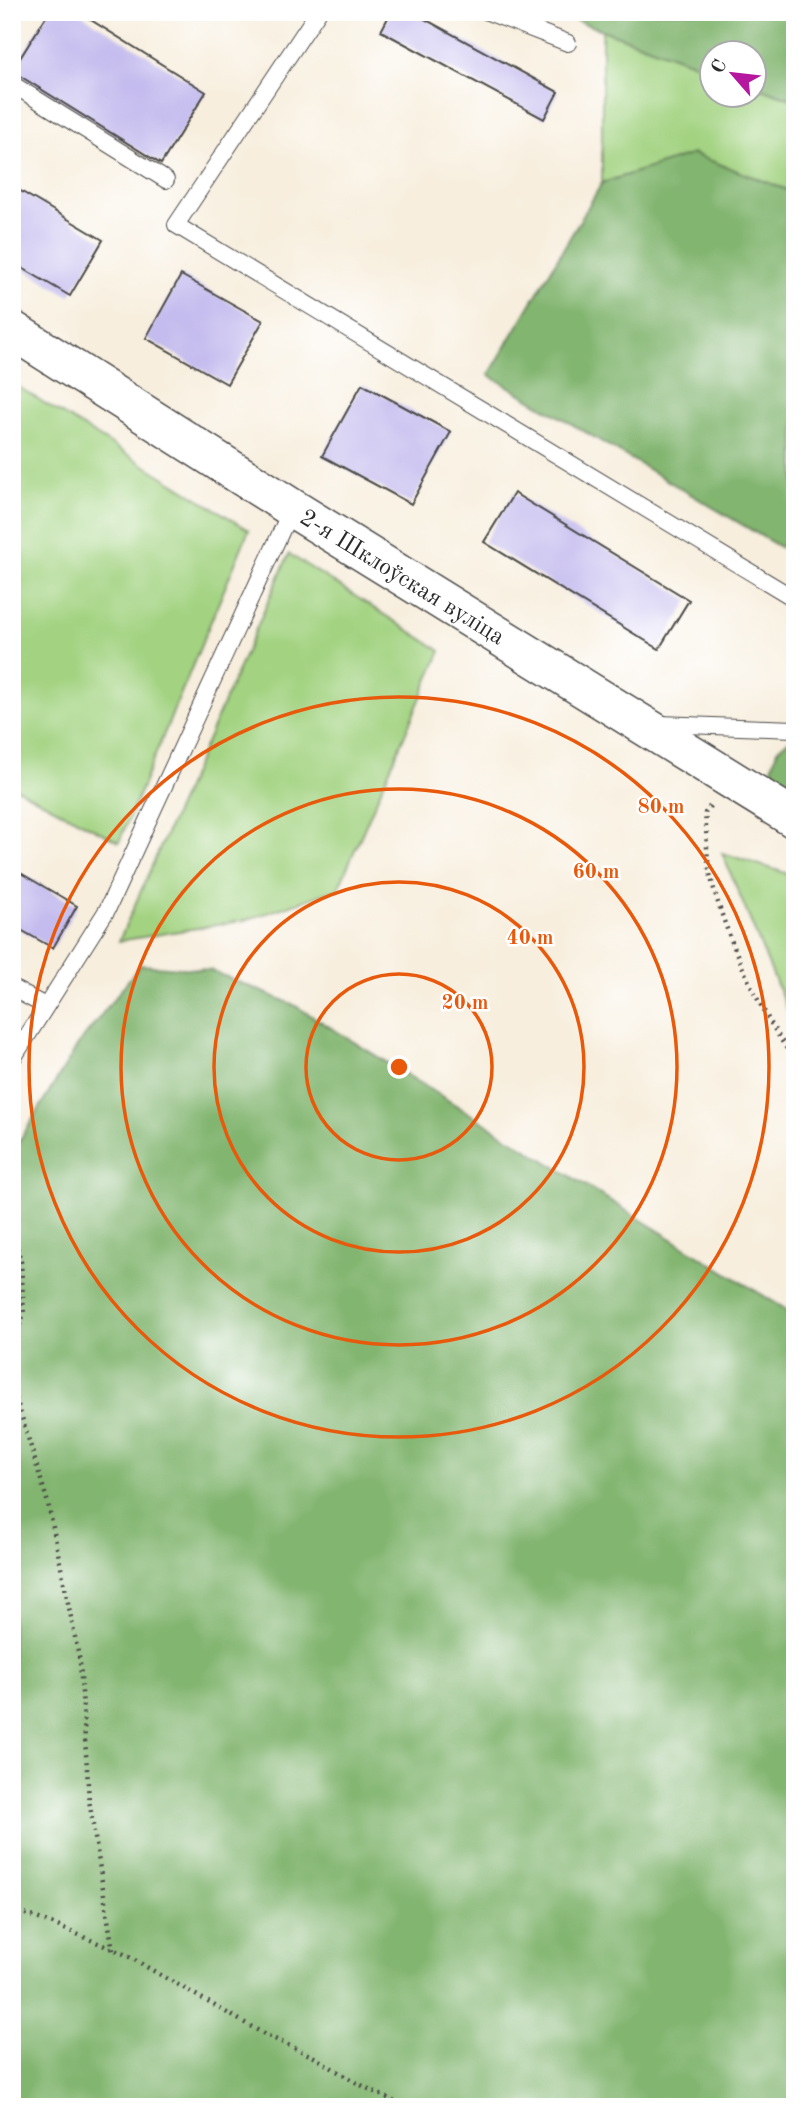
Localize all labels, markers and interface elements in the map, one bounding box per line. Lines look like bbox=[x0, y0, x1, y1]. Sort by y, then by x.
north arrow bbox=[698, 38, 768, 108]
text: С bbox=[709, 57, 732, 77]
street label: 2-я Шклоўская вуліца bbox=[295, 506, 508, 650]
text: 80 m bbox=[637, 797, 685, 818]
text: 60 m bbox=[572, 862, 620, 883]
text: 40 m bbox=[506, 928, 554, 949]
text: 20 m bbox=[441, 993, 489, 1014]
centre of rings bbox=[387, 1055, 411, 1079]

